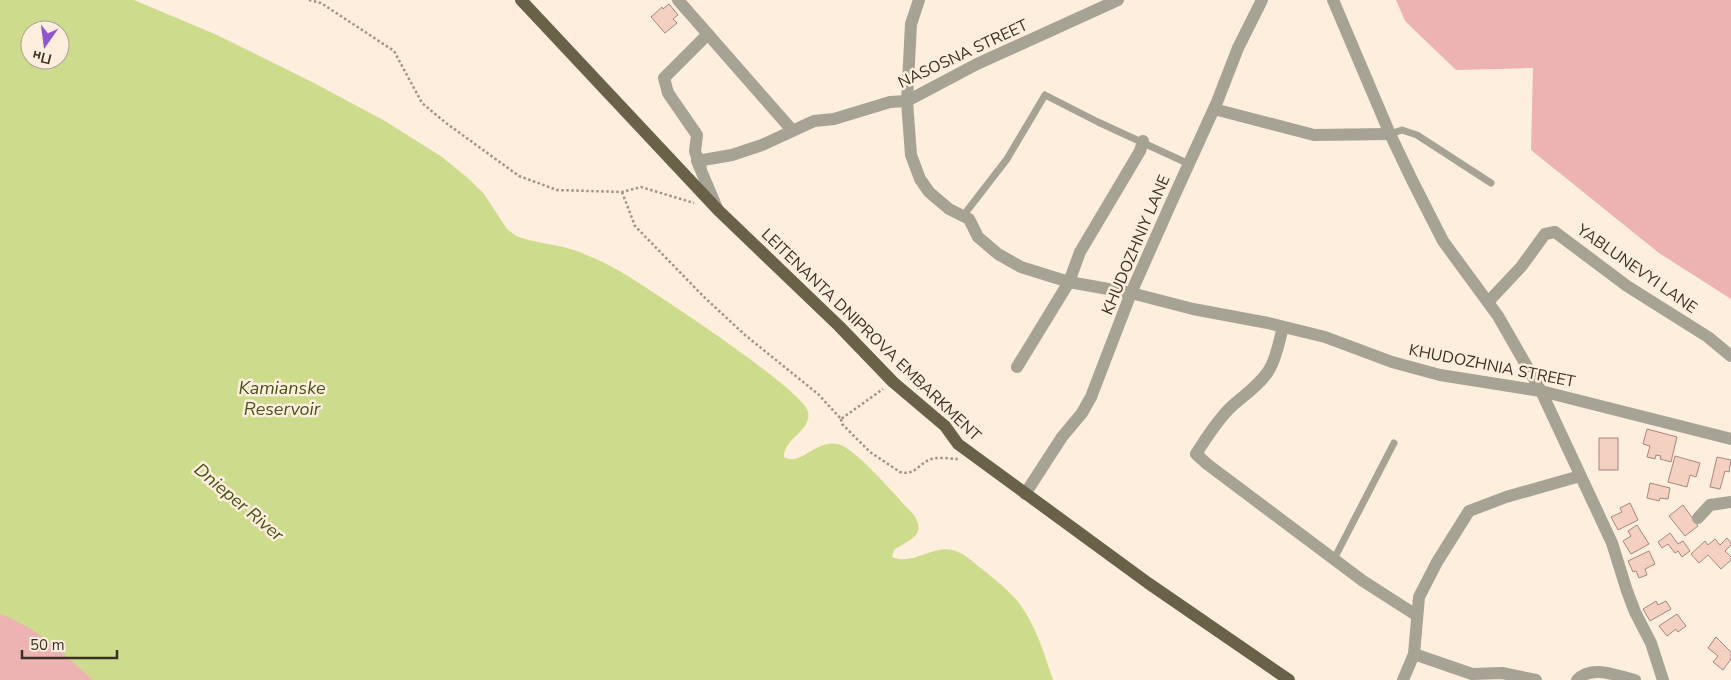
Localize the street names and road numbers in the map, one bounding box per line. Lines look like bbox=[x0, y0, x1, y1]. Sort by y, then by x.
street label: NASOSNA STREET bbox=[894, 14, 1032, 94]
street label: KHUDOZHNIY LANE bbox=[1097, 172, 1175, 318]
street label: YABLUNEVYI LANE bbox=[1572, 219, 1702, 319]
street label: LEITENANTA DNIPROVA EMBARKMENT bbox=[756, 224, 986, 447]
street label: KHUDOZHNIA STREET bbox=[1407, 339, 1577, 393]

